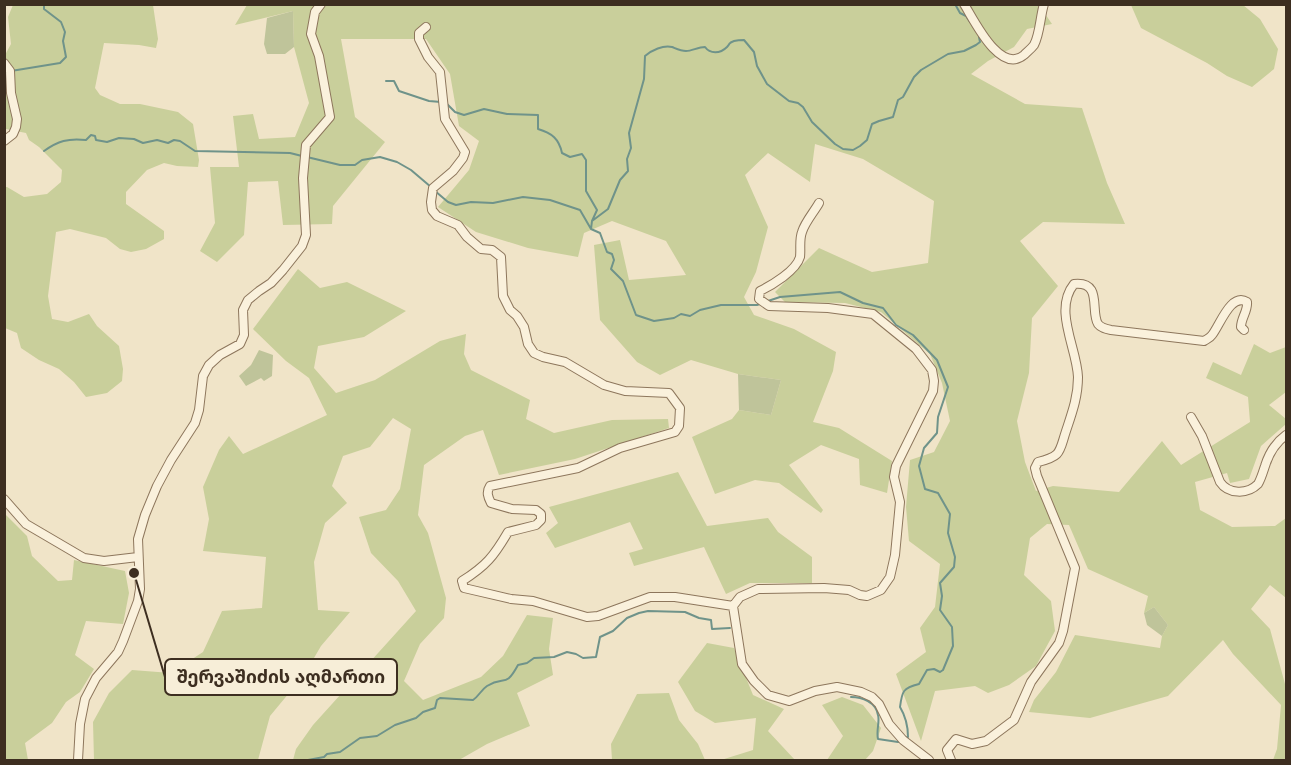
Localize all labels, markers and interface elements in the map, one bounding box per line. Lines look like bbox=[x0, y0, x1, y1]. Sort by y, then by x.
callout: შერვაშიძის აღმართი bbox=[165, 659, 397, 695]
text: შერვაშიძის აღმართი bbox=[177, 667, 385, 688]

